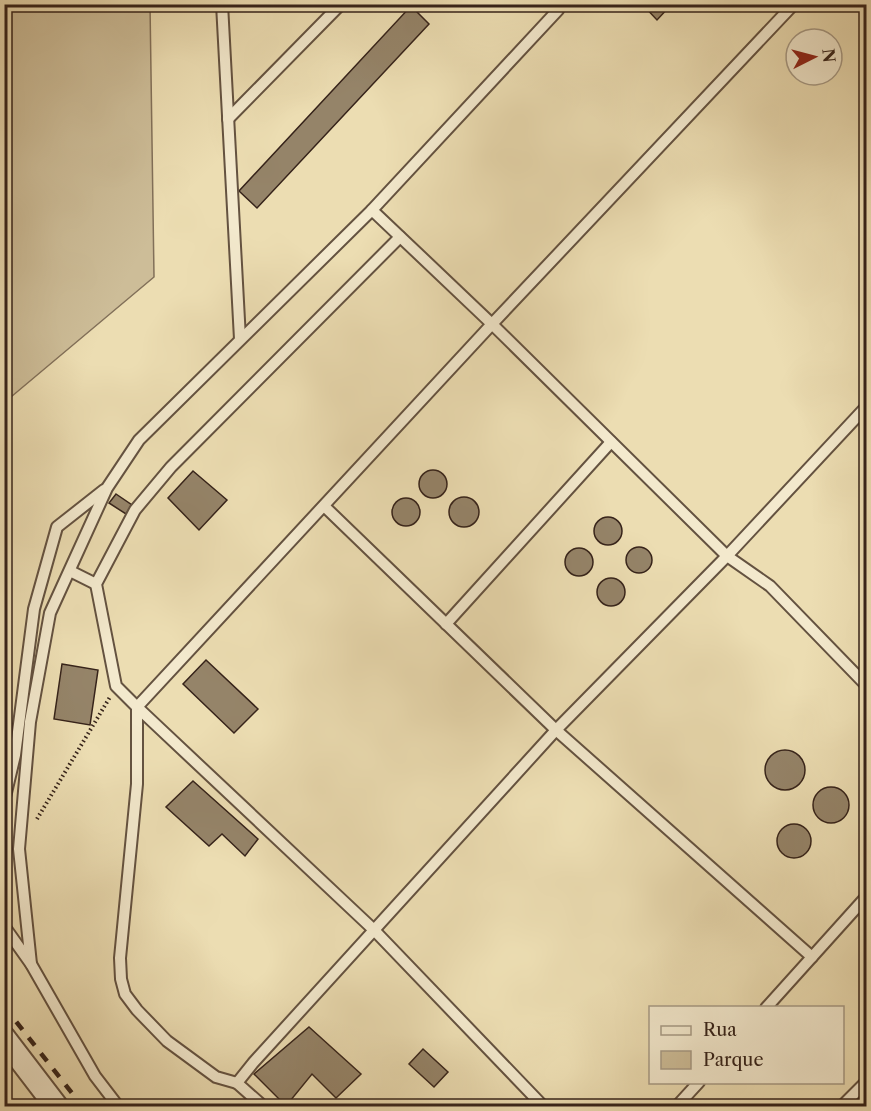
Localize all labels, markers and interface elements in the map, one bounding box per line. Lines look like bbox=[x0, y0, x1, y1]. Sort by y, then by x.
north arrow bbox=[784, 27, 844, 87]
text: N bbox=[818, 47, 840, 63]
legend bbox=[649, 1006, 844, 1084]
text: Rua bbox=[703, 1019, 737, 1041]
text: Parque bbox=[703, 1049, 764, 1071]

